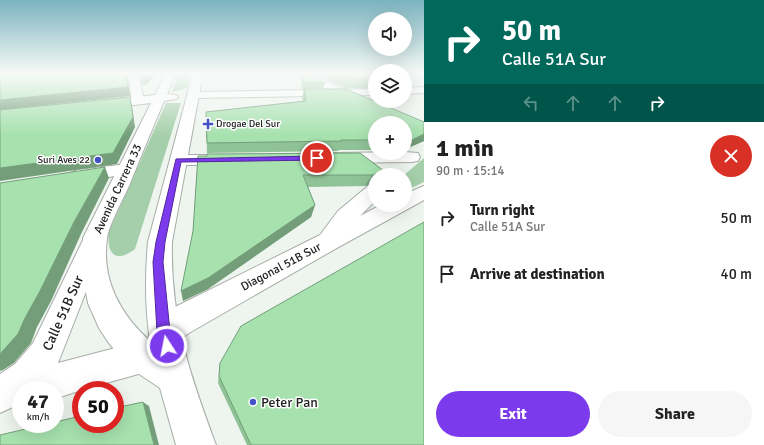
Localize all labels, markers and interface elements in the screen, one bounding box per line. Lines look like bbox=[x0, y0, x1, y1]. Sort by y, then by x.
map controls bbox=[368, 12, 412, 212]
button: sound bbox=[368, 12, 412, 56]
text: 50 m bbox=[502, 14, 561, 48]
icon: right bbox=[436, 16, 488, 68]
text: Calle 51A Sur bbox=[502, 48, 606, 70]
button: layers bbox=[368, 64, 412, 108]
icon: left bbox=[520, 92, 542, 114]
icon: ahead bbox=[562, 92, 584, 114]
icon: ahead bbox=[604, 92, 626, 114]
icon: right bbox=[646, 92, 668, 114]
button: + bbox=[368, 116, 412, 160]
place label: Drogae Del Sur bbox=[216, 118, 280, 130]
marker: Drogae Del Sur bbox=[203, 119, 213, 129]
text: 1 min bbox=[436, 133, 494, 163]
button: close bbox=[710, 135, 752, 177]
pin bbox=[300, 141, 334, 175]
street label: Avenida Carrera 33 bbox=[91, 142, 145, 236]
icon: arrive bbox=[306, 147, 328, 169]
place label: Suri Aves 22 bbox=[37, 154, 90, 166]
marker: Suri Aves 22 bbox=[93, 155, 103, 165]
text: 90 m · 15:14 bbox=[436, 163, 505, 179]
button: − bbox=[368, 168, 412, 212]
text: Turn right bbox=[470, 201, 535, 219]
icon: right bbox=[436, 207, 458, 229]
text: 50 m bbox=[721, 209, 752, 227]
text: Calle 51A Sur bbox=[470, 219, 545, 235]
street label: Diagonal 51B Sur bbox=[238, 239, 324, 295]
icon: arrive bbox=[436, 263, 458, 285]
text: Arrive at destination bbox=[470, 265, 605, 283]
text: 40 m bbox=[721, 265, 752, 283]
street label: Calle 51B Sur bbox=[39, 272, 88, 353]
position arrow bbox=[146, 325, 188, 367]
speed limit sign: 50 bbox=[72, 381, 124, 433]
text: 47 bbox=[27, 389, 49, 414]
button: Exit bbox=[436, 391, 590, 437]
button: Share bbox=[598, 391, 752, 437]
place label: Peter Pan bbox=[261, 394, 318, 411]
marker: Peter Pan bbox=[248, 397, 258, 407]
text: km/h bbox=[27, 411, 49, 423]

